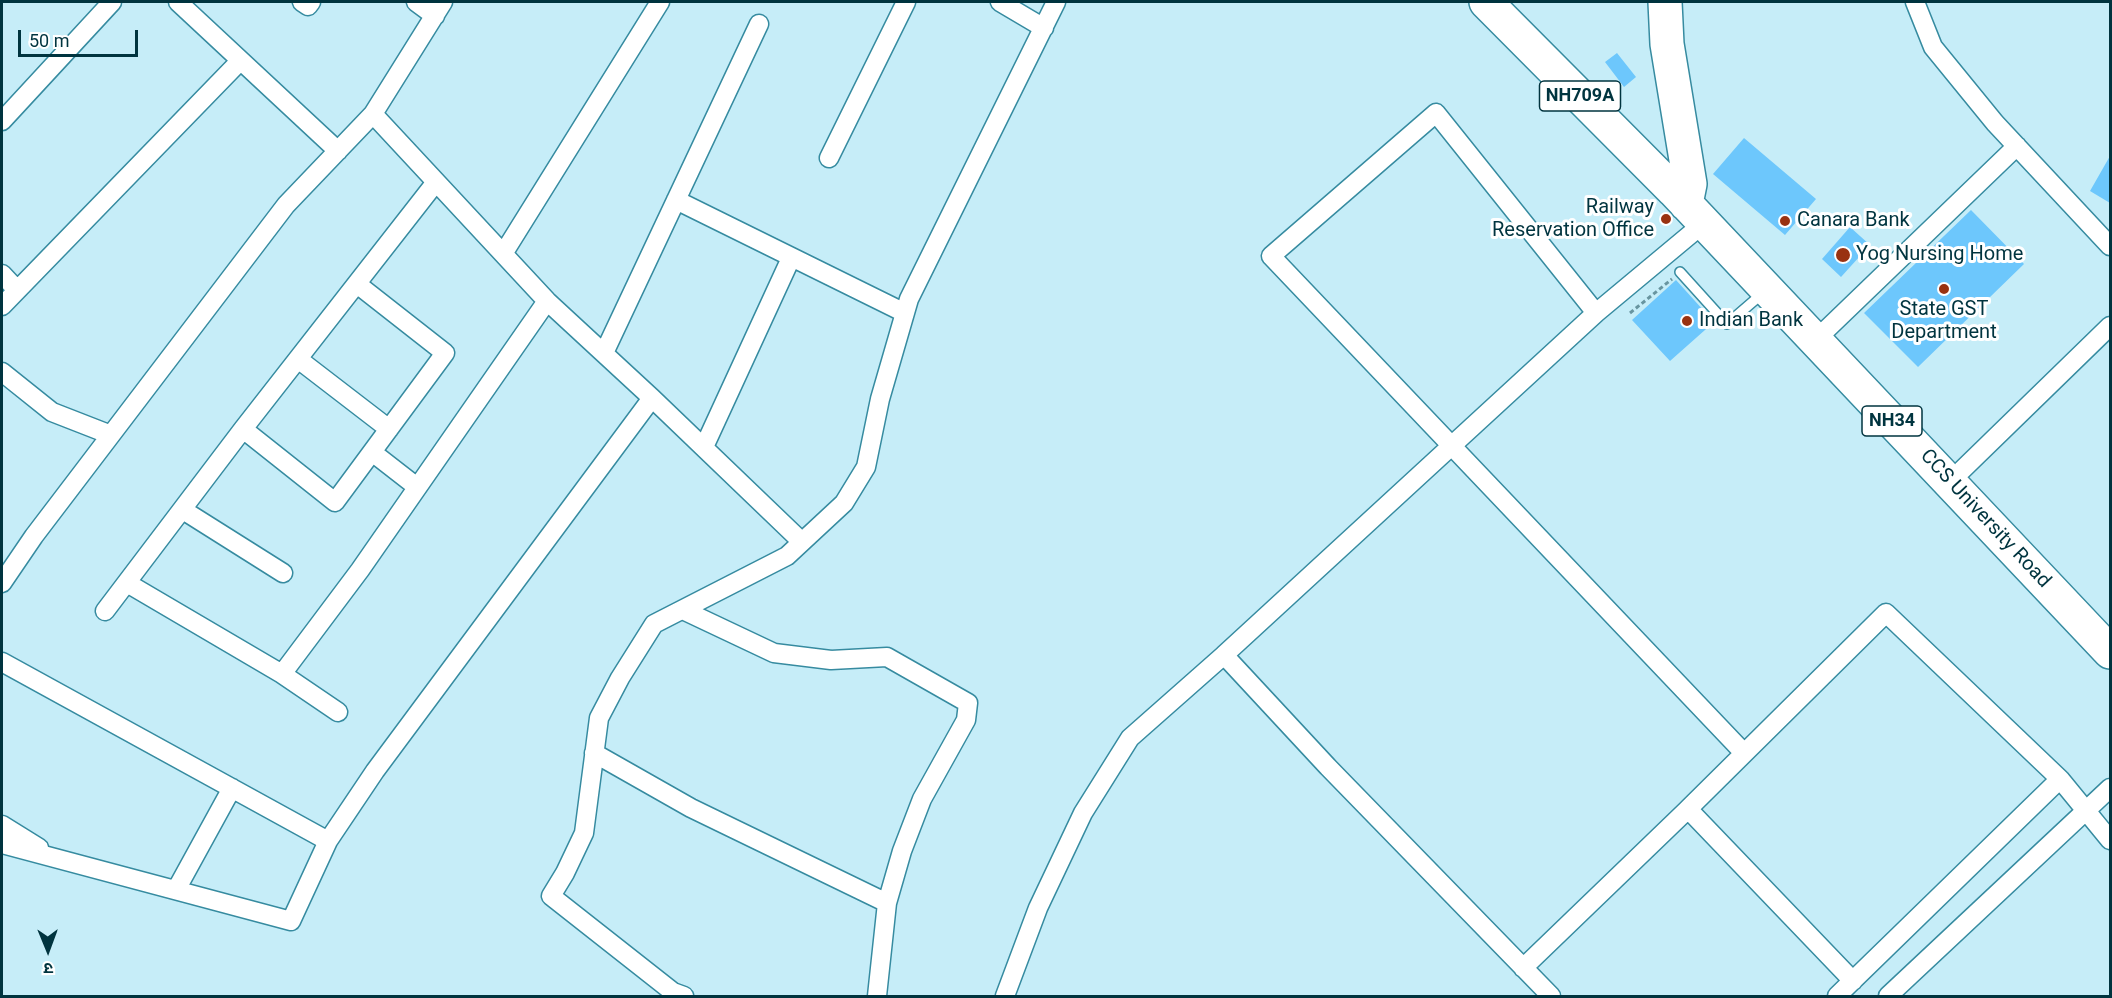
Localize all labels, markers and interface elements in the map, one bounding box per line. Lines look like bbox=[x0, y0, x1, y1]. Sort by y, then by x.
scale bar bbox=[21, 18, 141, 56]
text: 50 m bbox=[29, 30, 69, 51]
road number: NH709A bbox=[1540, 81, 1620, 111]
place label: Railway Reservation Office bbox=[1492, 196, 1654, 243]
place label: Canara Bank bbox=[1797, 209, 1910, 233]
marker: Railway Reservation Office bbox=[1659, 212, 1673, 226]
marker: Canara Bank bbox=[1778, 214, 1792, 228]
place label: Yog Nursing Home bbox=[1856, 243, 2023, 267]
marker: Yog Nursing Home bbox=[1834, 246, 1852, 264]
marker: State GST Department bbox=[1937, 282, 1951, 296]
place label: State GST Department bbox=[1891, 298, 1997, 345]
place label: Indian Bank bbox=[1699, 309, 1803, 333]
marker: Indian Bank bbox=[1680, 314, 1694, 328]
road number: NH34 bbox=[1862, 406, 1922, 436]
street label: CCS University Road bbox=[1915, 445, 2055, 593]
north arrow bbox=[18, 920, 78, 980]
text: उ bbox=[43, 959, 53, 978]

